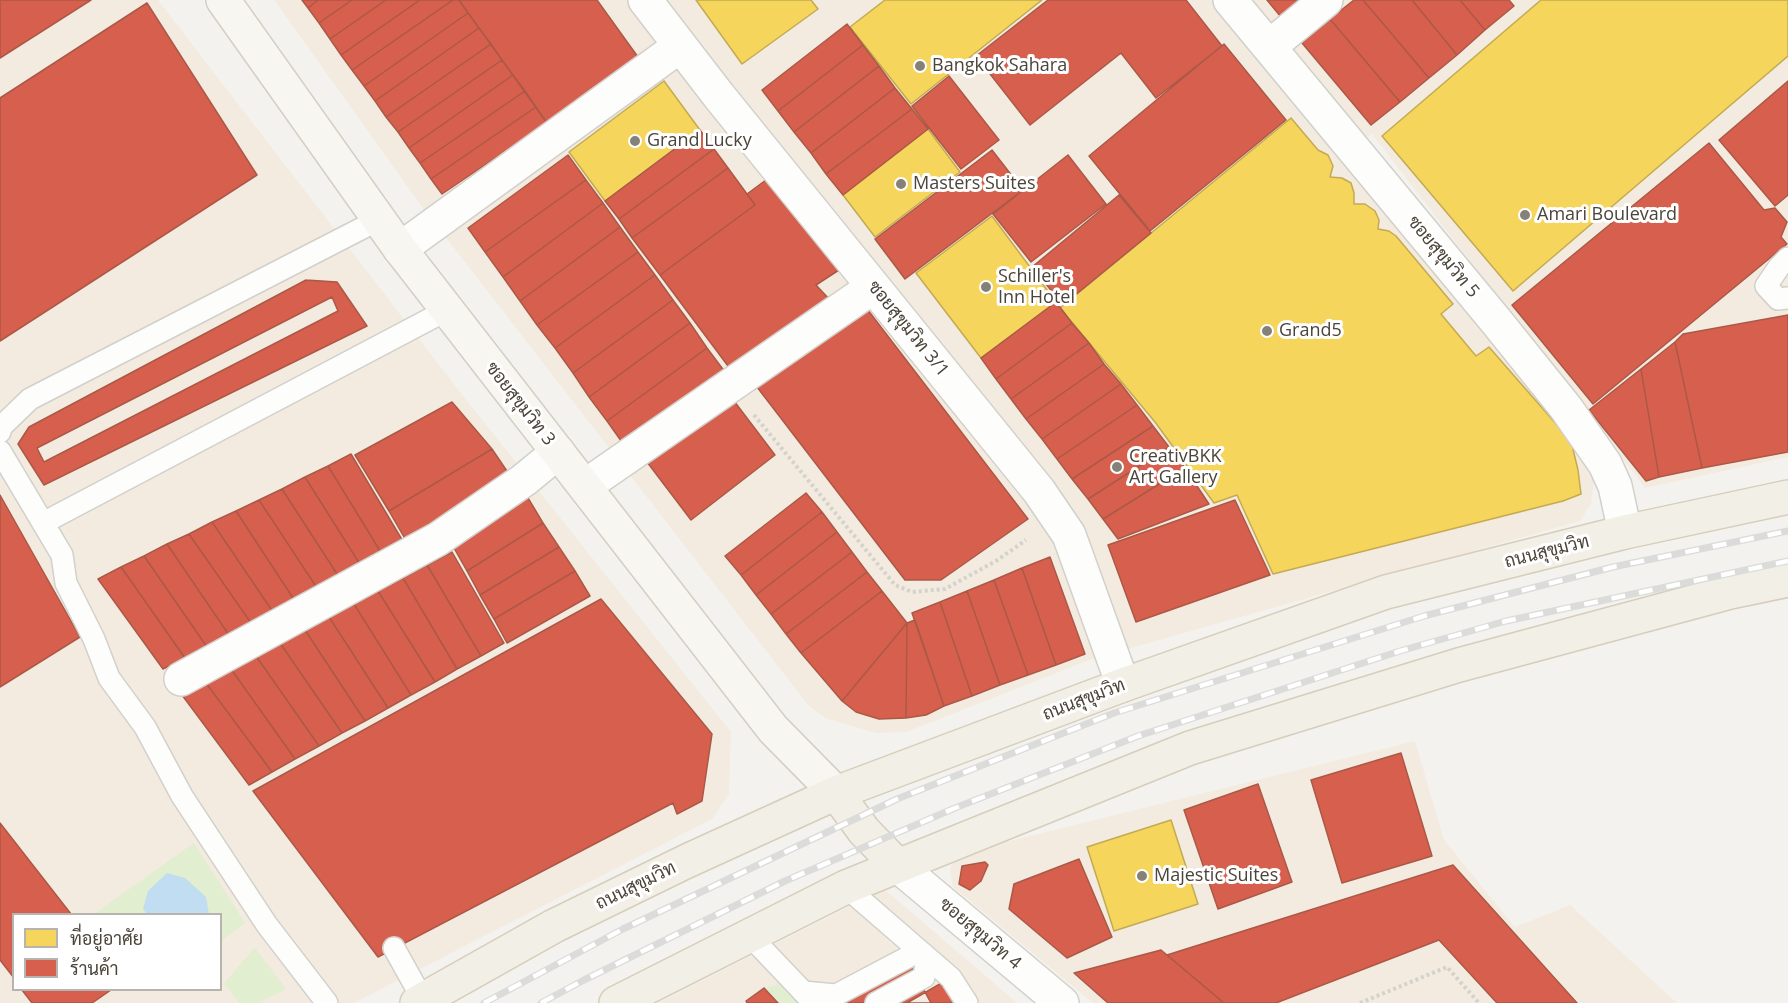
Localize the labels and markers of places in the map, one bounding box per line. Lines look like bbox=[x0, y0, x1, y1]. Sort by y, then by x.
place label: Bangkok Sahara bbox=[932, 55, 1067, 77]
marker: Bangkok Sahara bbox=[913, 59, 927, 73]
place label: Grand Lucky bbox=[647, 130, 752, 152]
marker: Grand Lucky bbox=[628, 134, 642, 148]
place label: Masters Suites bbox=[913, 173, 1035, 195]
marker: Masters Suites bbox=[894, 177, 908, 191]
place label: Amari Boulevard bbox=[1537, 204, 1677, 226]
marker: Amari Boulevard bbox=[1518, 208, 1532, 222]
place label: Schiller's Inn Hotel bbox=[998, 266, 1075, 308]
marker: Schiller's Inn Hotel bbox=[979, 280, 993, 294]
place label: Grand5 bbox=[1279, 320, 1342, 342]
marker: Grand5 bbox=[1260, 324, 1274, 338]
place label: CreativBKK Art Gallery bbox=[1129, 446, 1221, 488]
marker: CreativBKK Art Gallery bbox=[1110, 460, 1124, 474]
place label: Majestic Suites bbox=[1154, 865, 1278, 887]
marker: Majestic Suites bbox=[1135, 869, 1149, 883]

